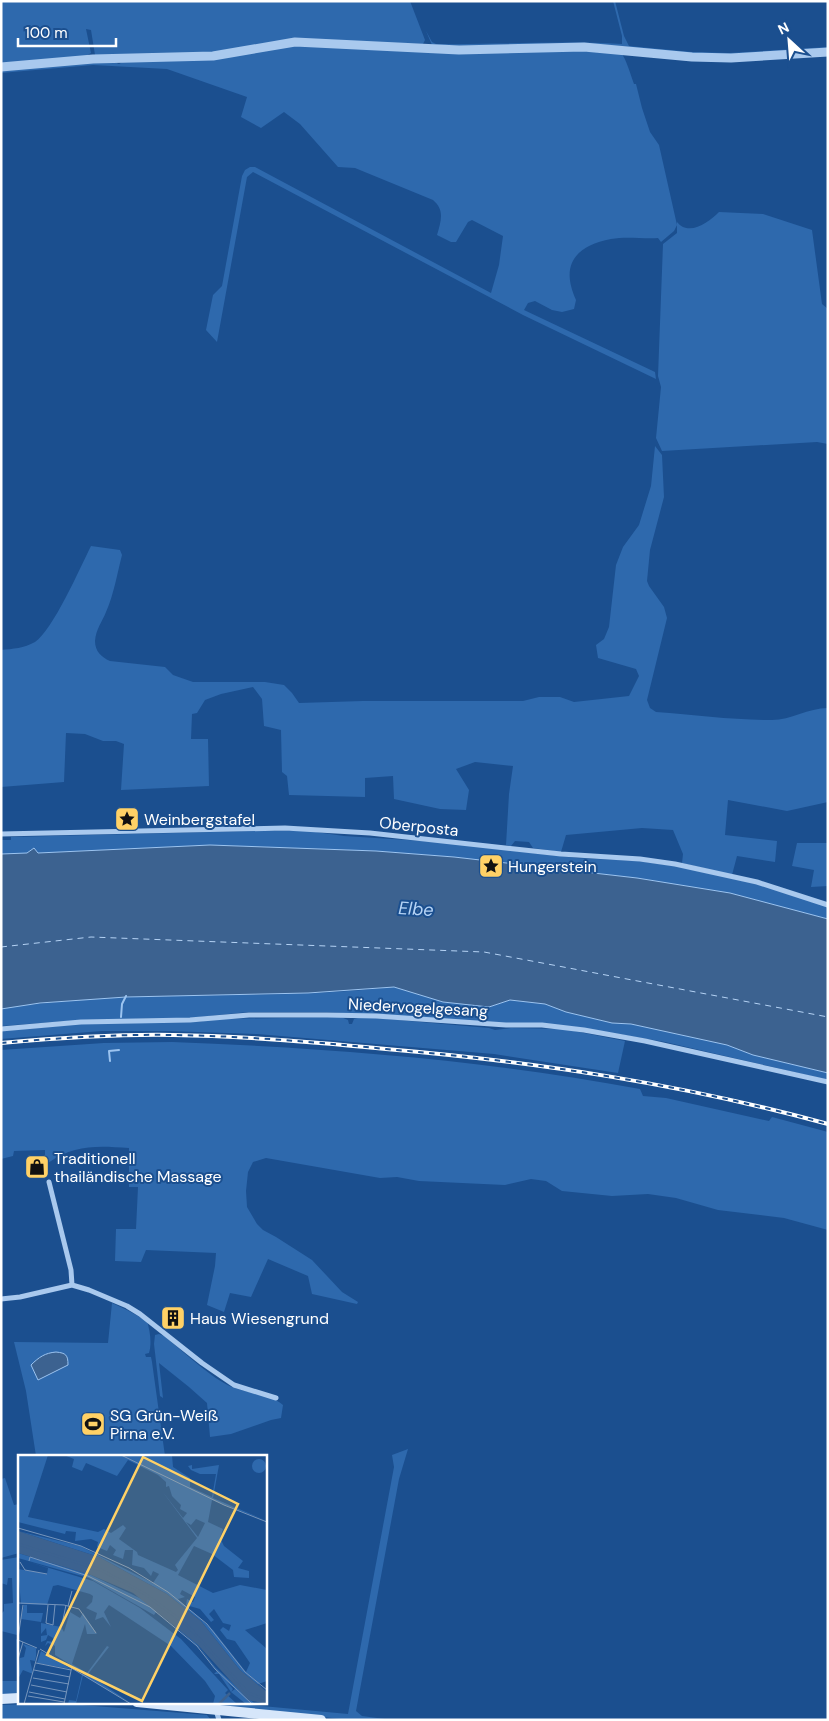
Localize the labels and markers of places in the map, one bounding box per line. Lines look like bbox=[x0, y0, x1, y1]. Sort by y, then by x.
place icon: Weinbergstafel bbox=[114, 806, 140, 832]
place label: Weinbergstafel bbox=[144, 809, 255, 830]
place icon: Hungerstein bbox=[478, 853, 504, 879]
place label: Hungerstein bbox=[508, 856, 597, 877]
place label: Traditionell thailändische Massage bbox=[54, 1148, 222, 1187]
shop icon: Traditionell thailändische Massage bbox=[24, 1154, 50, 1180]
building icon: Haus Wiesengrund bbox=[160, 1305, 186, 1331]
place label: Haus Wiesengrund bbox=[190, 1308, 329, 1329]
place label: SG Grün-Weiß Pirna e.V. bbox=[110, 1405, 218, 1444]
sports icon: SG Grün-Weiß Pirna e.V. bbox=[80, 1411, 106, 1437]

